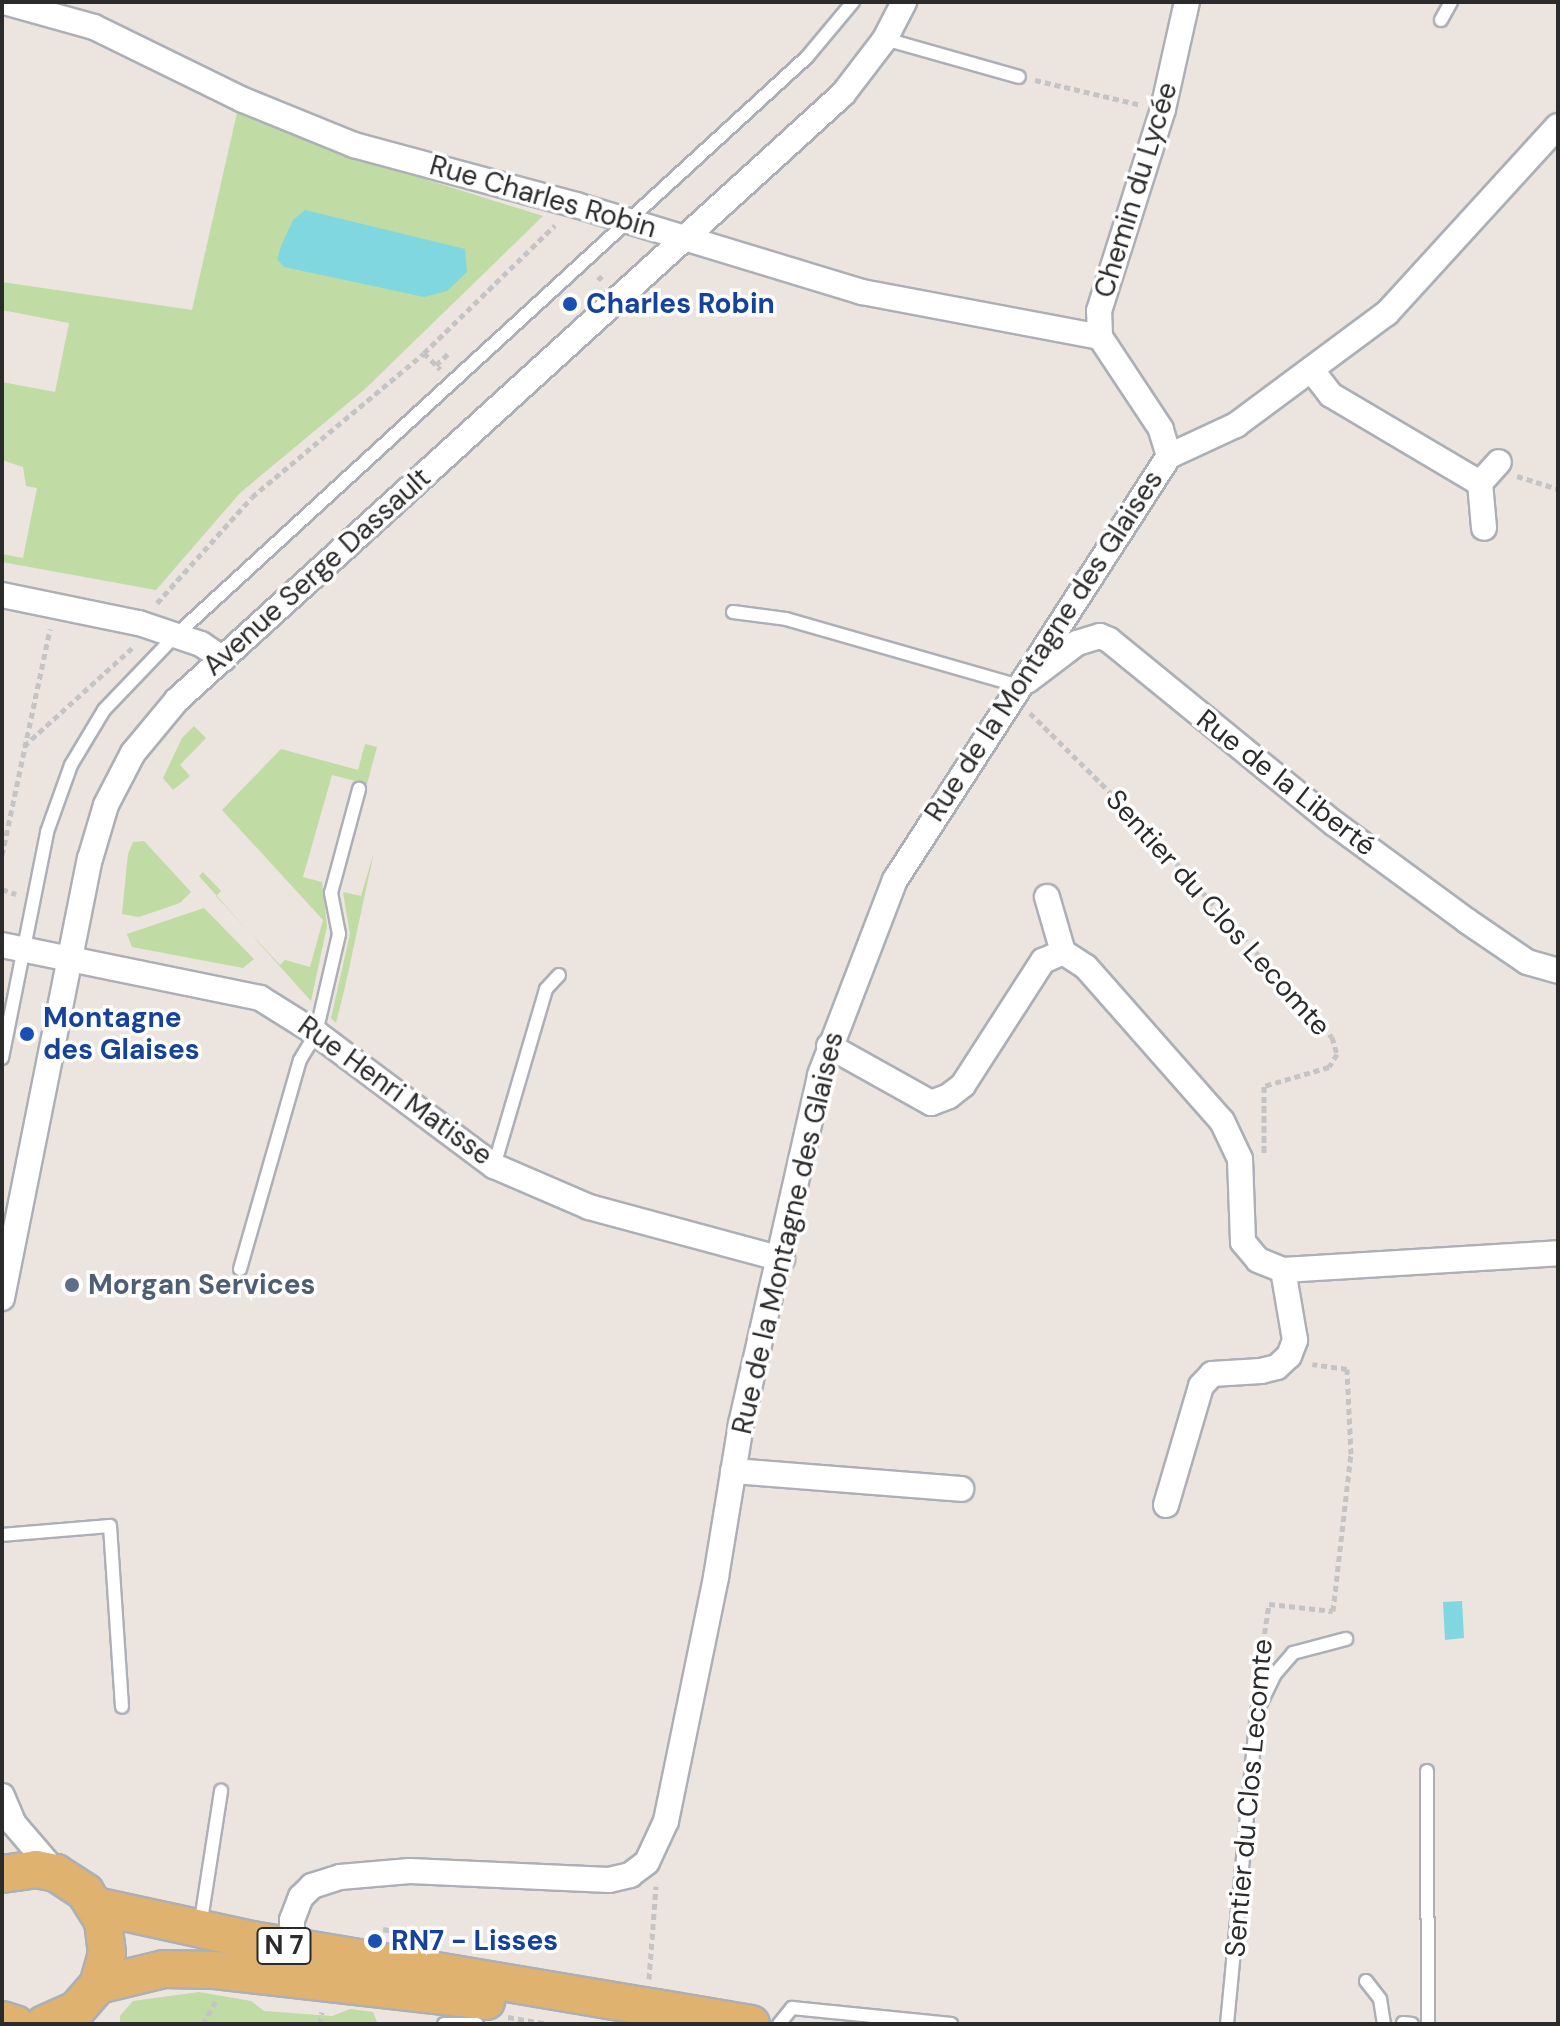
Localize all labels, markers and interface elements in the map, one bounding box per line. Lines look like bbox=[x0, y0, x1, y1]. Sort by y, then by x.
street label: Chemin du Lycée bbox=[1087, 78, 1185, 302]
street label: Rue Charles Robin bbox=[426, 149, 660, 245]
place label: Charles Robin bbox=[586, 287, 775, 321]
marker: Charles Robin bbox=[561, 295, 579, 313]
street label: Avenue Serge Dassault bbox=[196, 461, 438, 683]
street label: Rue de la Montagne des Glaises bbox=[918, 464, 1170, 828]
street label: Rue de la Liberté bbox=[1190, 703, 1382, 863]
street label: Sentier du Clos Lecomte bbox=[1099, 783, 1337, 1043]
place label: Montagne des Glaises bbox=[43, 1001, 200, 1067]
street label: Rue Henri Matisse bbox=[291, 1009, 499, 1173]
marker: Montagne des Glaises bbox=[18, 1025, 36, 1043]
street label: Rue de la Montagne des Glaises bbox=[725, 1029, 851, 1437]
place label: Morgan Services bbox=[88, 1268, 315, 1302]
marker: Morgan Services bbox=[63, 1276, 81, 1294]
street label: Sentier du Clos Lecomte bbox=[1218, 1638, 1280, 1958]
road number: N 7 bbox=[256, 1924, 312, 1968]
place label: RN7 - Lisses bbox=[391, 1924, 558, 1958]
marker: RN7 - Lisses bbox=[366, 1932, 384, 1950]

